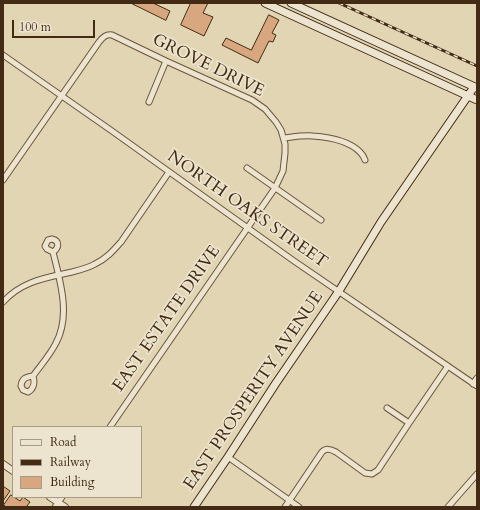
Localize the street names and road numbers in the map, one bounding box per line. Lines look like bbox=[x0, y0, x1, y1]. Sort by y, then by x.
street label: GROVE DRIVE bbox=[149, 30, 267, 102]
street label: NORTH OAKS STREET bbox=[163, 147, 331, 273]
street label: EAST ESTATE DRIVE bbox=[109, 242, 225, 396]
street label: EAST PROSPERITY AVENUE bbox=[180, 288, 328, 494]

